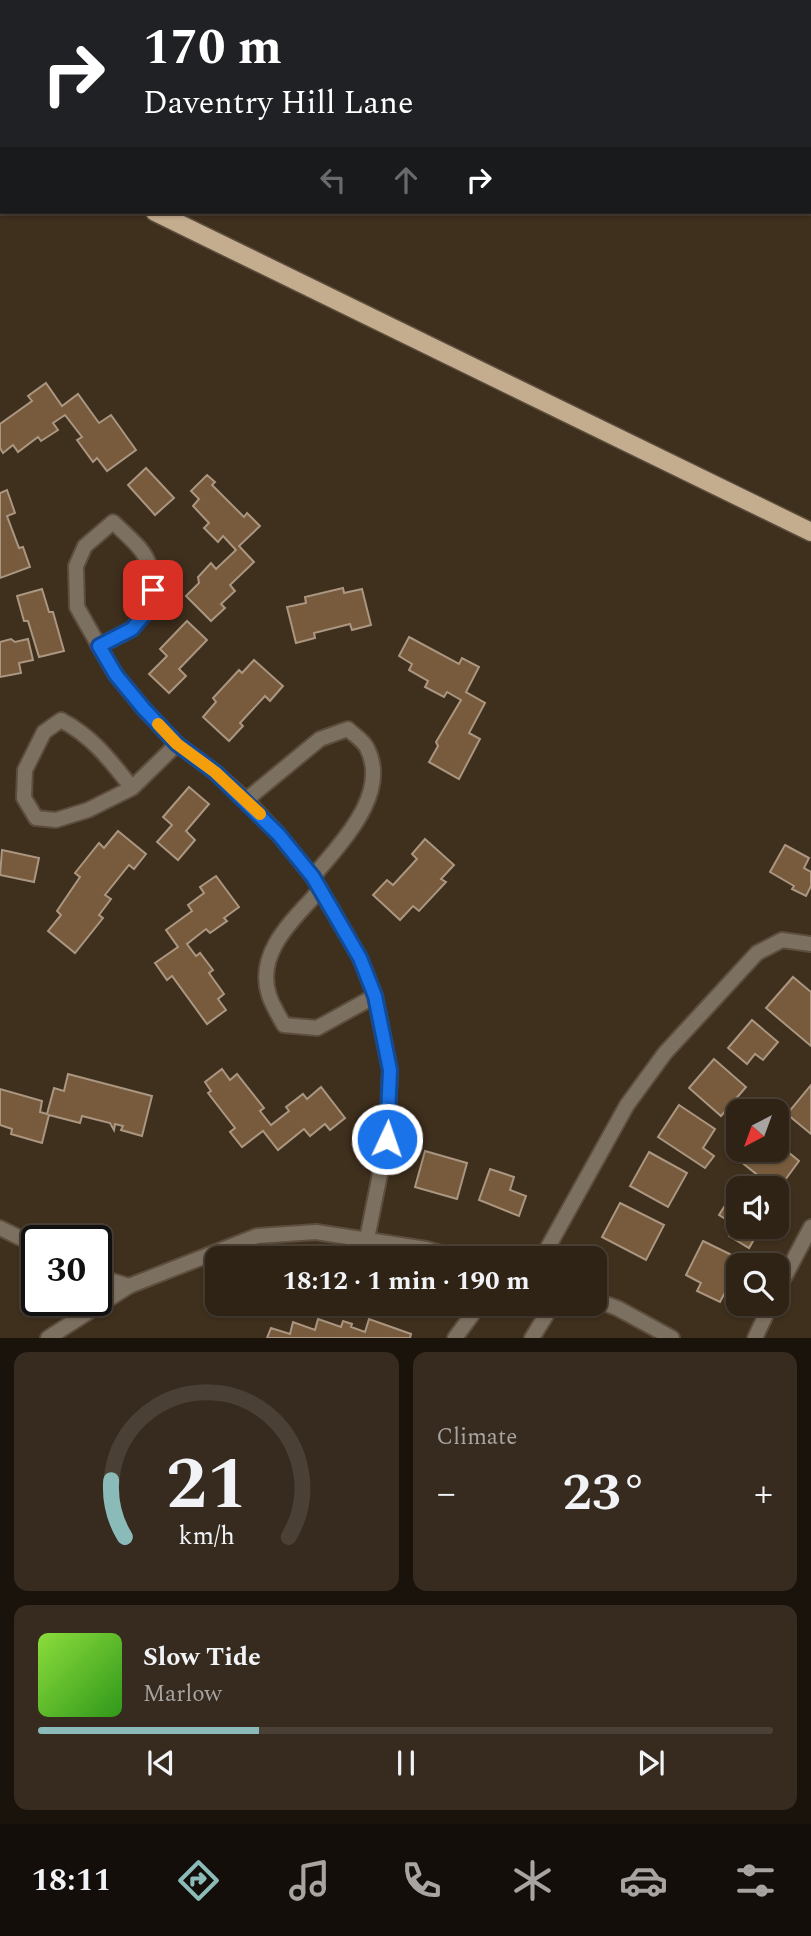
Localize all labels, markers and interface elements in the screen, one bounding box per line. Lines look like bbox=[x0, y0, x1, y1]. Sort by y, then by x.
text: 170 m bbox=[143, 11, 282, 86]
icon: right bbox=[28, 28, 119, 119]
text: Daventry Hill Lane bbox=[143, 79, 413, 128]
icon: left bbox=[314, 161, 352, 199]
icon: ahead bbox=[387, 161, 425, 199]
icon: right bbox=[460, 161, 498, 199]
pin bbox=[123, 560, 183, 620]
icon: arrive bbox=[134, 571, 172, 609]
north arrow bbox=[726, 1099, 789, 1162]
map controls bbox=[726, 1099, 789, 1316]
position arrow bbox=[350, 1102, 424, 1176]
button: sound bbox=[726, 1176, 789, 1239]
speed limit sign: 30 bbox=[21, 1225, 112, 1316]
button: search bbox=[726, 1253, 789, 1316]
text: 18:12 · 1 min · 190 m bbox=[282, 1261, 530, 1301]
text: Climate bbox=[437, 1420, 517, 1455]
text: 21 bbox=[165, 1431, 247, 1542]
text: 23° bbox=[563, 1454, 647, 1533]
text: − bbox=[437, 1465, 456, 1523]
text: + bbox=[754, 1465, 773, 1523]
text: km/h bbox=[178, 1518, 234, 1556]
text: Slow Tide bbox=[143, 1637, 261, 1677]
text: Marlow bbox=[143, 1677, 222, 1712]
icon: previous bbox=[142, 1744, 180, 1782]
icon: pause bbox=[387, 1744, 425, 1782]
icon: next bbox=[632, 1744, 670, 1782]
text: 18:11 bbox=[31, 1856, 112, 1905]
icon: directions bbox=[174, 1856, 223, 1905]
icon: music bbox=[285, 1856, 334, 1905]
icon: phone bbox=[397, 1856, 446, 1905]
icon: climate bbox=[508, 1856, 557, 1905]
icon: car bbox=[619, 1856, 668, 1905]
icon: filters bbox=[731, 1856, 780, 1905]

